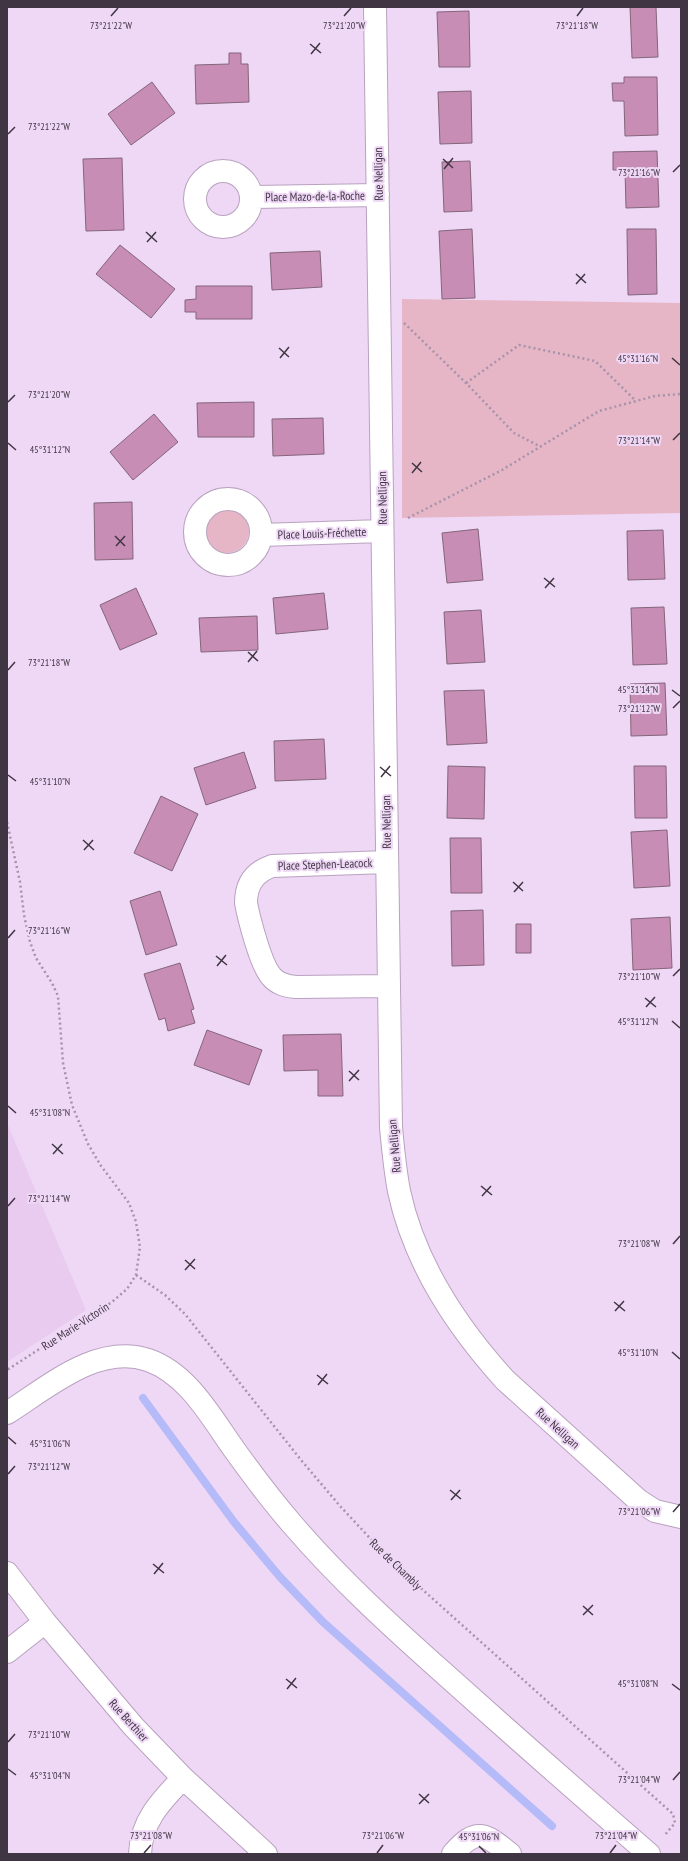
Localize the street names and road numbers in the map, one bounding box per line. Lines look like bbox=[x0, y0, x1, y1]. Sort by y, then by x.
street label: Rue Nelligan bbox=[370, 147, 386, 201]
street label: Place Mazo-de-la-Roche bbox=[265, 188, 365, 204]
street label: Rue Nelligan bbox=[374, 471, 390, 525]
street label: Place Louis-Fréchette bbox=[277, 524, 367, 542]
street label: Rue Nelligan bbox=[378, 795, 394, 849]
street label: Place Stephen-Leacock bbox=[278, 855, 373, 873]
street label: Rue Nelligan bbox=[384, 1119, 404, 1173]
street label: Rue Marie-Victorin bbox=[39, 1299, 111, 1353]
street label: Rue Nelligan bbox=[533, 1405, 583, 1451]
street label: Rue de Chambly bbox=[367, 1535, 426, 1593]
street label: Rue Berthier bbox=[106, 1696, 152, 1745]

